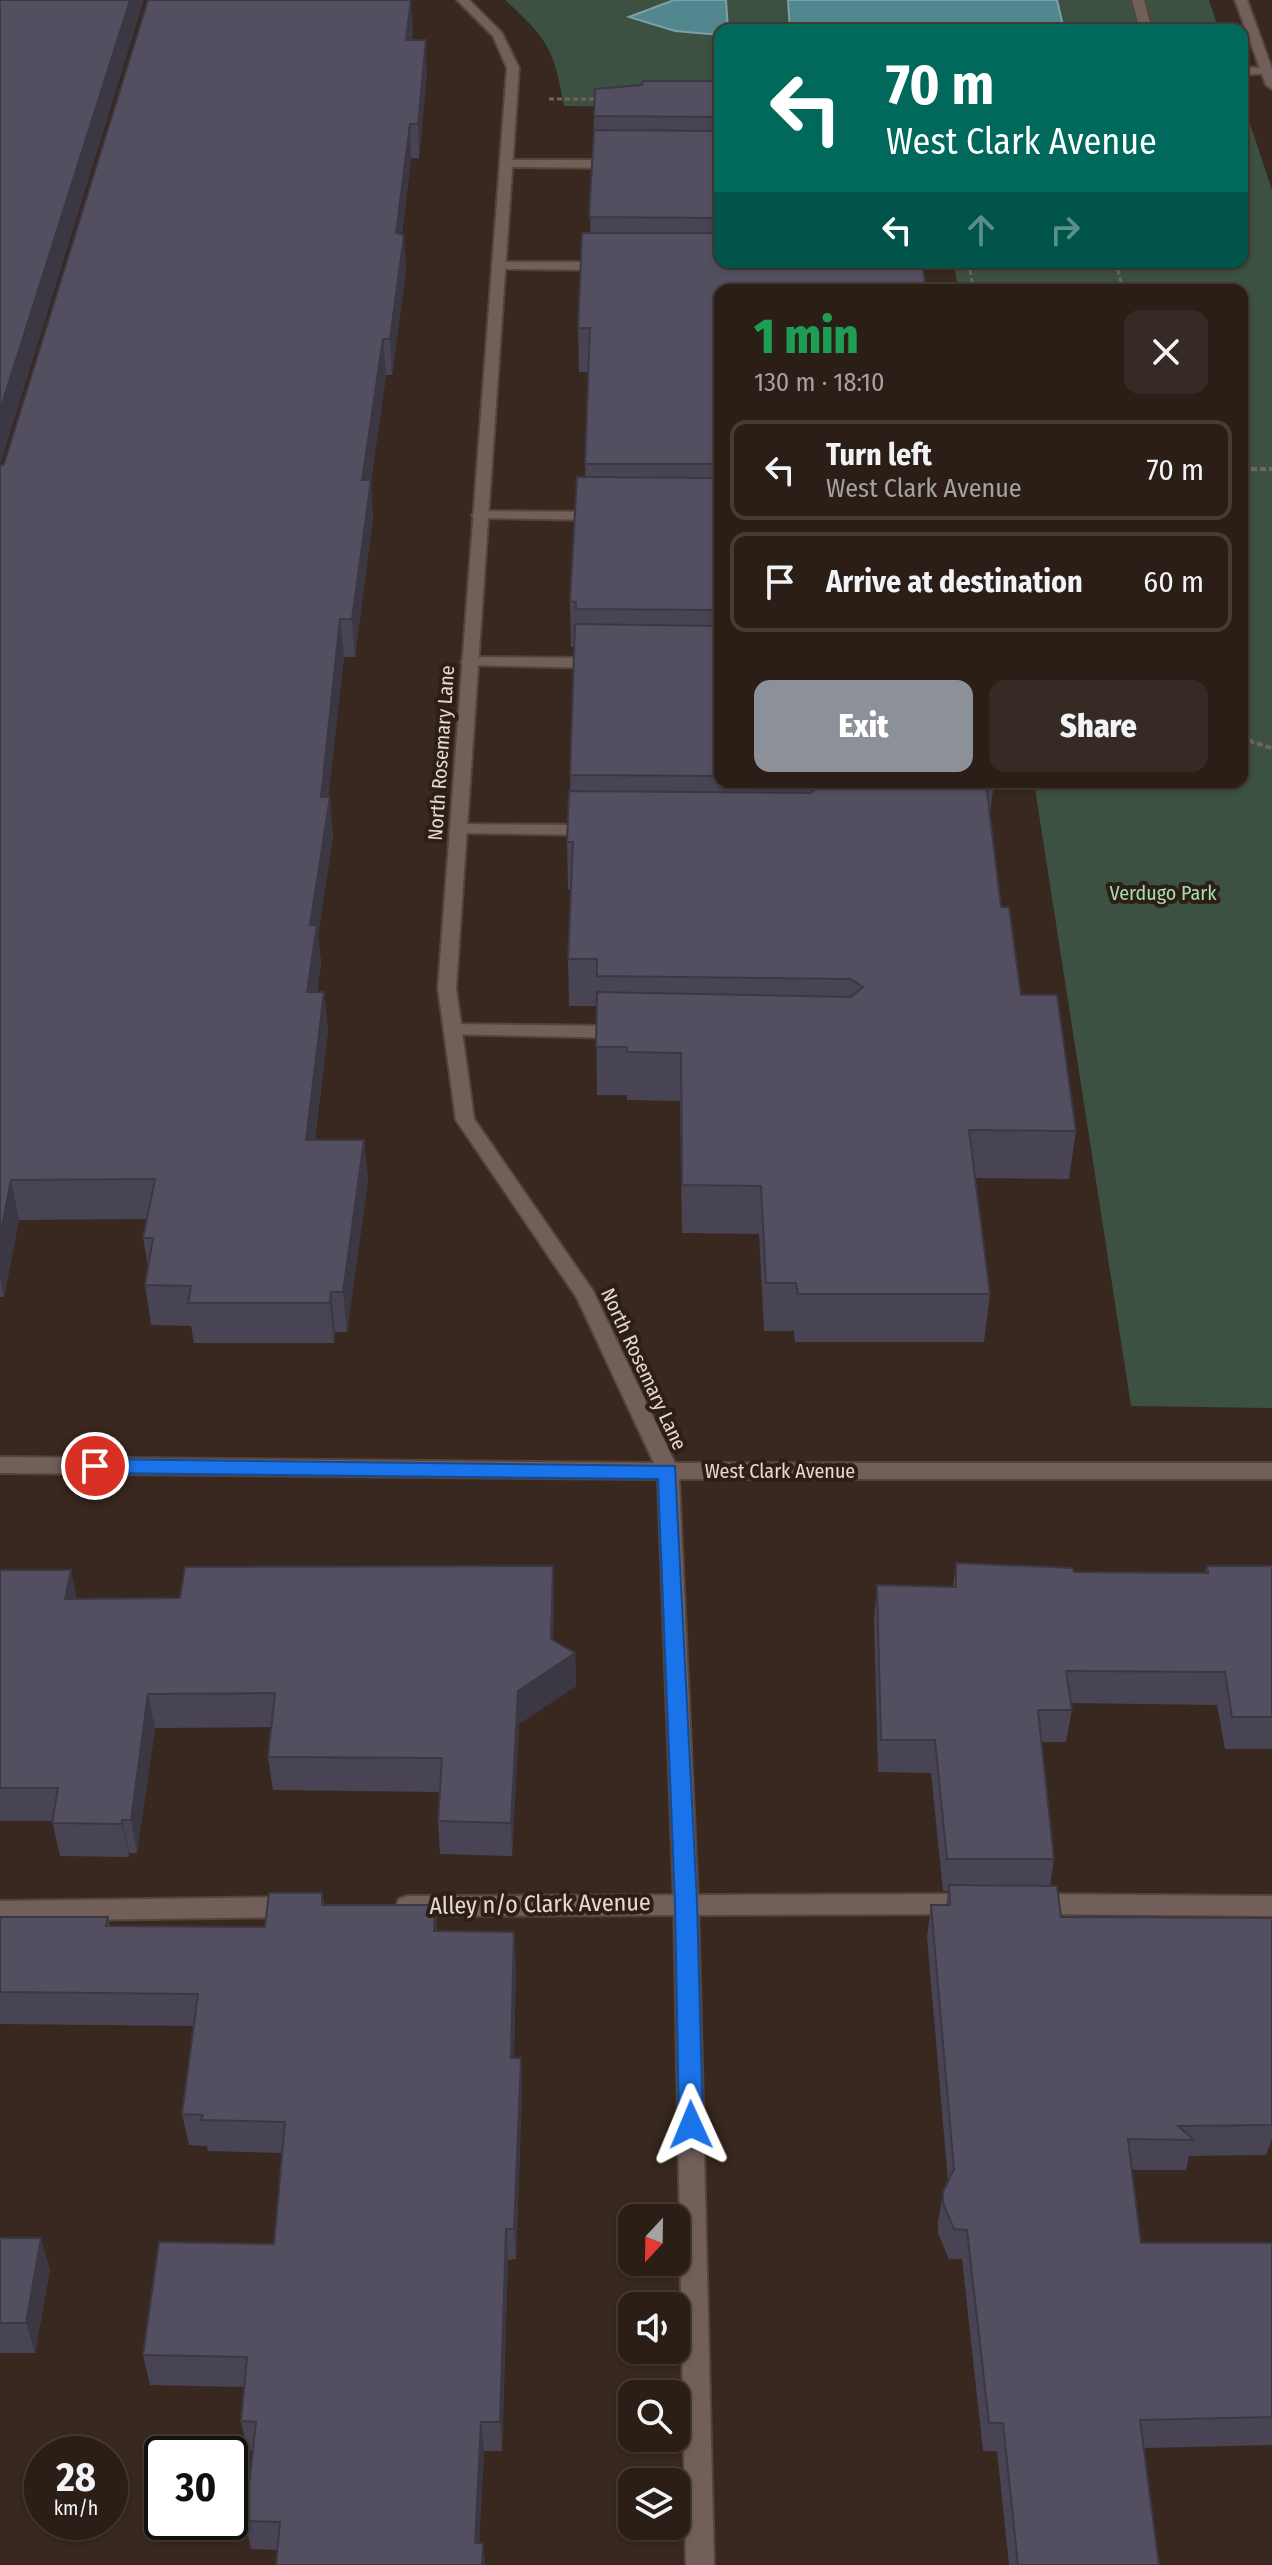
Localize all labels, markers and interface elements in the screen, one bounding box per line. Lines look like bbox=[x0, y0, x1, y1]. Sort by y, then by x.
text: 70 m bbox=[886, 52, 994, 119]
icon: left bbox=[754, 56, 858, 160]
text: West Clark Avenue bbox=[886, 120, 1157, 164]
icon: left bbox=[875, 208, 919, 252]
icon: ahead bbox=[959, 208, 1003, 252]
icon: right bbox=[1043, 208, 1087, 252]
text: 1 min bbox=[754, 308, 858, 366]
button: close bbox=[1124, 310, 1208, 394]
text: 130 m · 18:10 bbox=[754, 367, 885, 398]
text: Turn left bbox=[826, 437, 932, 473]
icon: left bbox=[758, 448, 802, 492]
text: 70 m bbox=[1146, 452, 1204, 488]
text: West Clark Avenue bbox=[826, 473, 1022, 504]
icon: arrive bbox=[758, 560, 802, 604]
text: Arrive at destination bbox=[826, 564, 1083, 600]
text: 60 m bbox=[1143, 564, 1204, 600]
street label: North Rosemary Lane bbox=[423, 665, 459, 841]
button: Exit bbox=[754, 680, 973, 772]
button: Share bbox=[989, 680, 1208, 772]
park label: Verdugo Park bbox=[1110, 881, 1217, 905]
street label: North Rosemary Lane bbox=[596, 1284, 692, 1454]
pin bbox=[61, 1432, 129, 1500]
icon: arrive bbox=[73, 1444, 117, 1488]
street label: West Clark Avenue bbox=[705, 1459, 855, 1483]
street label: Alley n/o Clark Avenue bbox=[429, 1888, 651, 1920]
position arrow bbox=[649, 2083, 733, 2167]
north arrow bbox=[618, 2204, 690, 2276]
map controls bbox=[618, 2204, 690, 2540]
button: sound bbox=[618, 2292, 690, 2364]
button: search bbox=[618, 2380, 690, 2452]
speed limit sign: 30 bbox=[144, 2436, 248, 2540]
text: 28 bbox=[56, 2454, 96, 2502]
button: layers bbox=[618, 2468, 690, 2540]
text: km/h bbox=[54, 2496, 98, 2520]

